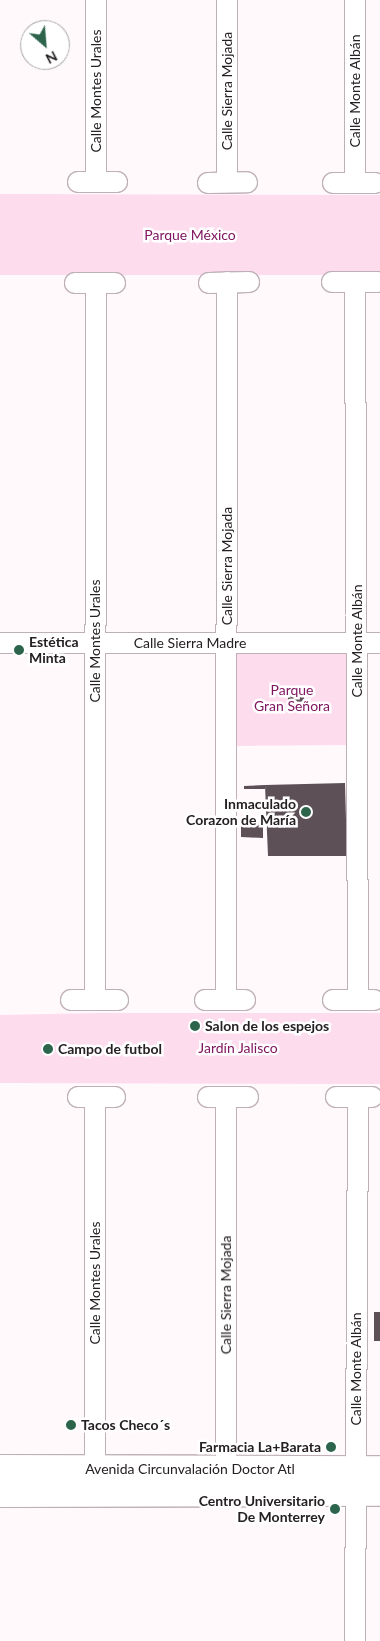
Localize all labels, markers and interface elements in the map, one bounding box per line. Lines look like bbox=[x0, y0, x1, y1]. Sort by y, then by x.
north arrow bbox=[20, 20, 70, 70]
street label: Calle Montes Urales bbox=[88, 29, 104, 153]
street label: Calle Sierra Mojada bbox=[219, 32, 235, 150]
street label: Calle Monte Albán bbox=[347, 34, 363, 148]
text: N bbox=[43, 48, 60, 68]
park label: Parque México bbox=[144, 227, 236, 243]
street label: Calle Sierra Mojada bbox=[219, 507, 235, 625]
street label: Calle Montes Urales bbox=[87, 579, 103, 703]
street label: Calle Monte Albán bbox=[349, 584, 365, 698]
place label: Estética Minta bbox=[29, 634, 79, 666]
street label: Calle Sierra Madre bbox=[134, 635, 246, 651]
marker: Estética Minta bbox=[13, 644, 25, 656]
park label: Parque Gran Señora bbox=[254, 682, 330, 714]
place label: Inmaculado Corazon de María bbox=[186, 796, 296, 829]
marker: Inmaculado Corazon de María bbox=[300, 806, 312, 818]
place label: Salon de los espejos bbox=[205, 1018, 329, 1034]
marker: Salon de los espejos bbox=[189, 1020, 201, 1032]
park label: Jardín Jalisco bbox=[198, 1040, 278, 1056]
place label: Campo de futbol bbox=[58, 1041, 162, 1057]
marker: Campo de futbol bbox=[42, 1043, 54, 1055]
street label: Calle Montes Urales bbox=[87, 1221, 103, 1345]
street label: Calle Sierra Mojada bbox=[218, 1236, 234, 1354]
street label: Calle Monte Albán bbox=[348, 1312, 364, 1426]
place label: Tacos Checo´s bbox=[81, 1417, 170, 1433]
marker: Tacos Checo´s bbox=[65, 1419, 77, 1431]
place label: Farmacia La+Barata bbox=[199, 1439, 321, 1455]
marker: Farmacia La+Barata bbox=[325, 1441, 337, 1453]
street label: Avenida Circunvalación Doctor Atl bbox=[85, 1461, 295, 1477]
place label: Centro Universitario De Monterrey bbox=[199, 1493, 325, 1525]
marker: Centro Universitario De Monterrey bbox=[329, 1503, 341, 1515]

